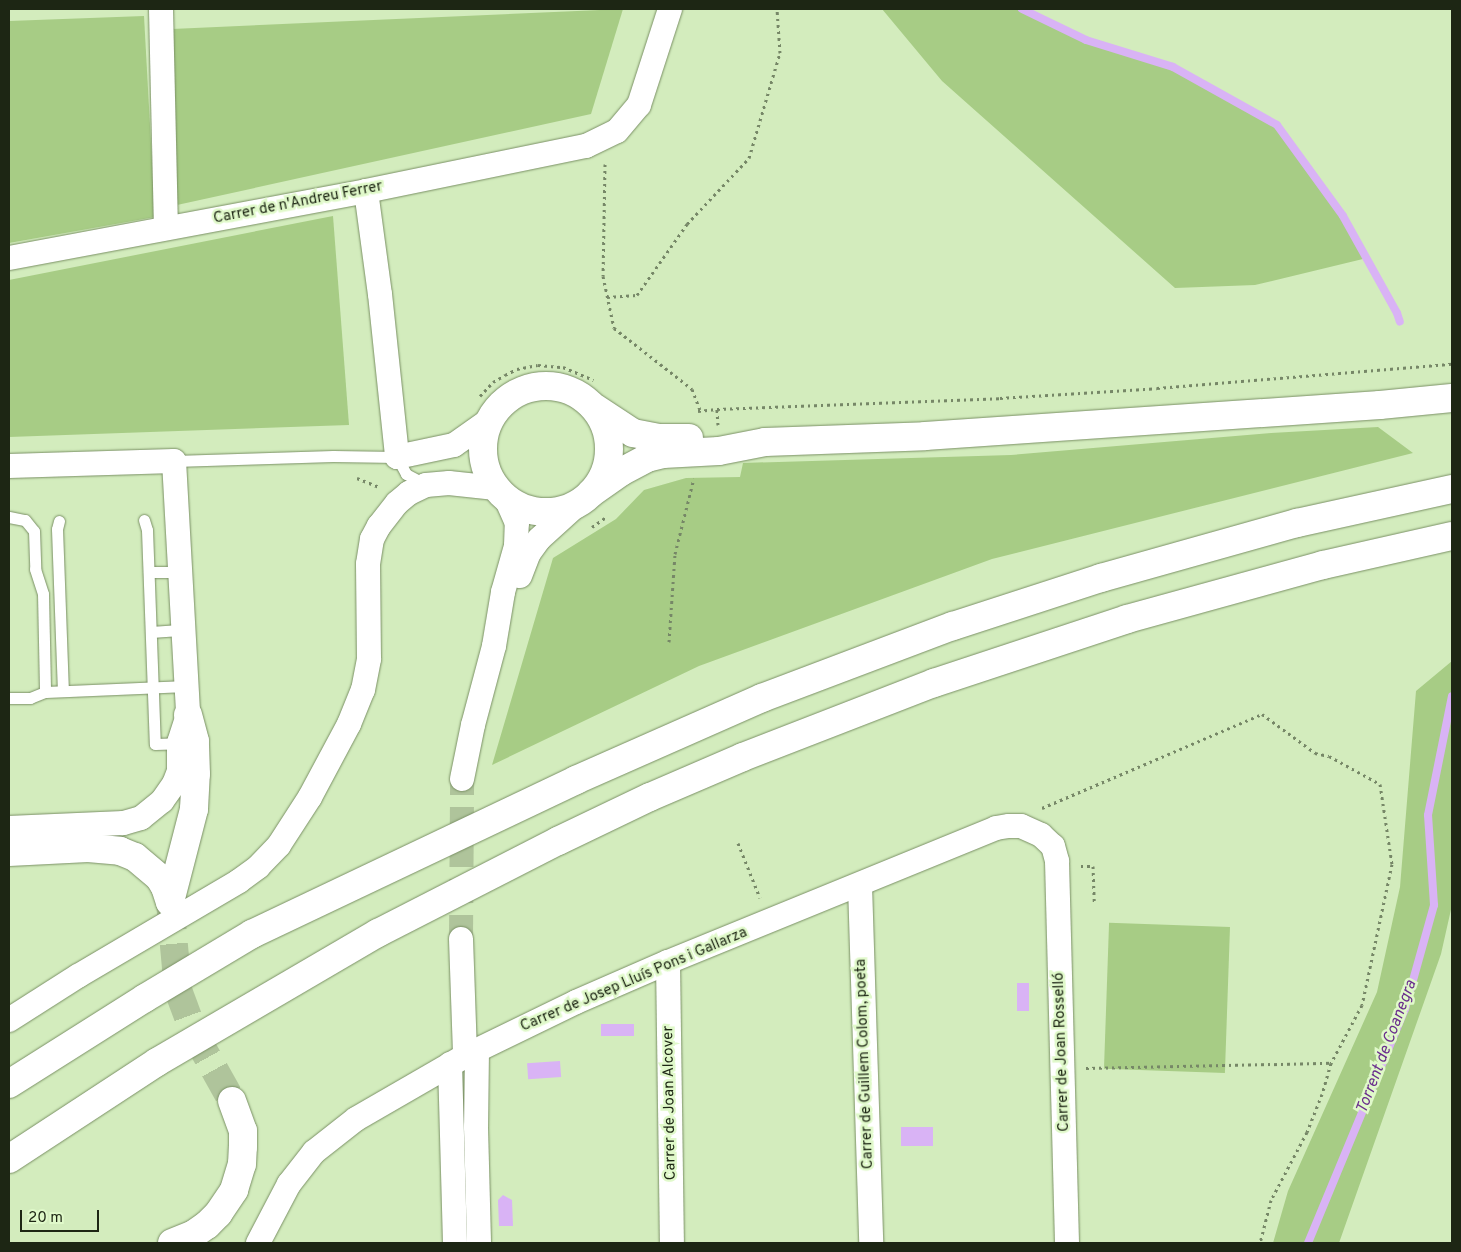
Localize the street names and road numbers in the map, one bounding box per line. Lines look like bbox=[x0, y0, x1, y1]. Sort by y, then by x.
street label: Carrer de n'Andreu Ferrer bbox=[212, 178, 384, 228]
street label: Carrer de Josep Lluís Pons i Gallarza bbox=[518, 924, 750, 1036]
street label: Carrer de Guillem Colom, poeta bbox=[852, 959, 878, 1169]
street label: Carrer de Joan Rosselló bbox=[1050, 972, 1074, 1132]
street label: Carrer de Joan Alcover bbox=[660, 1025, 680, 1181]

